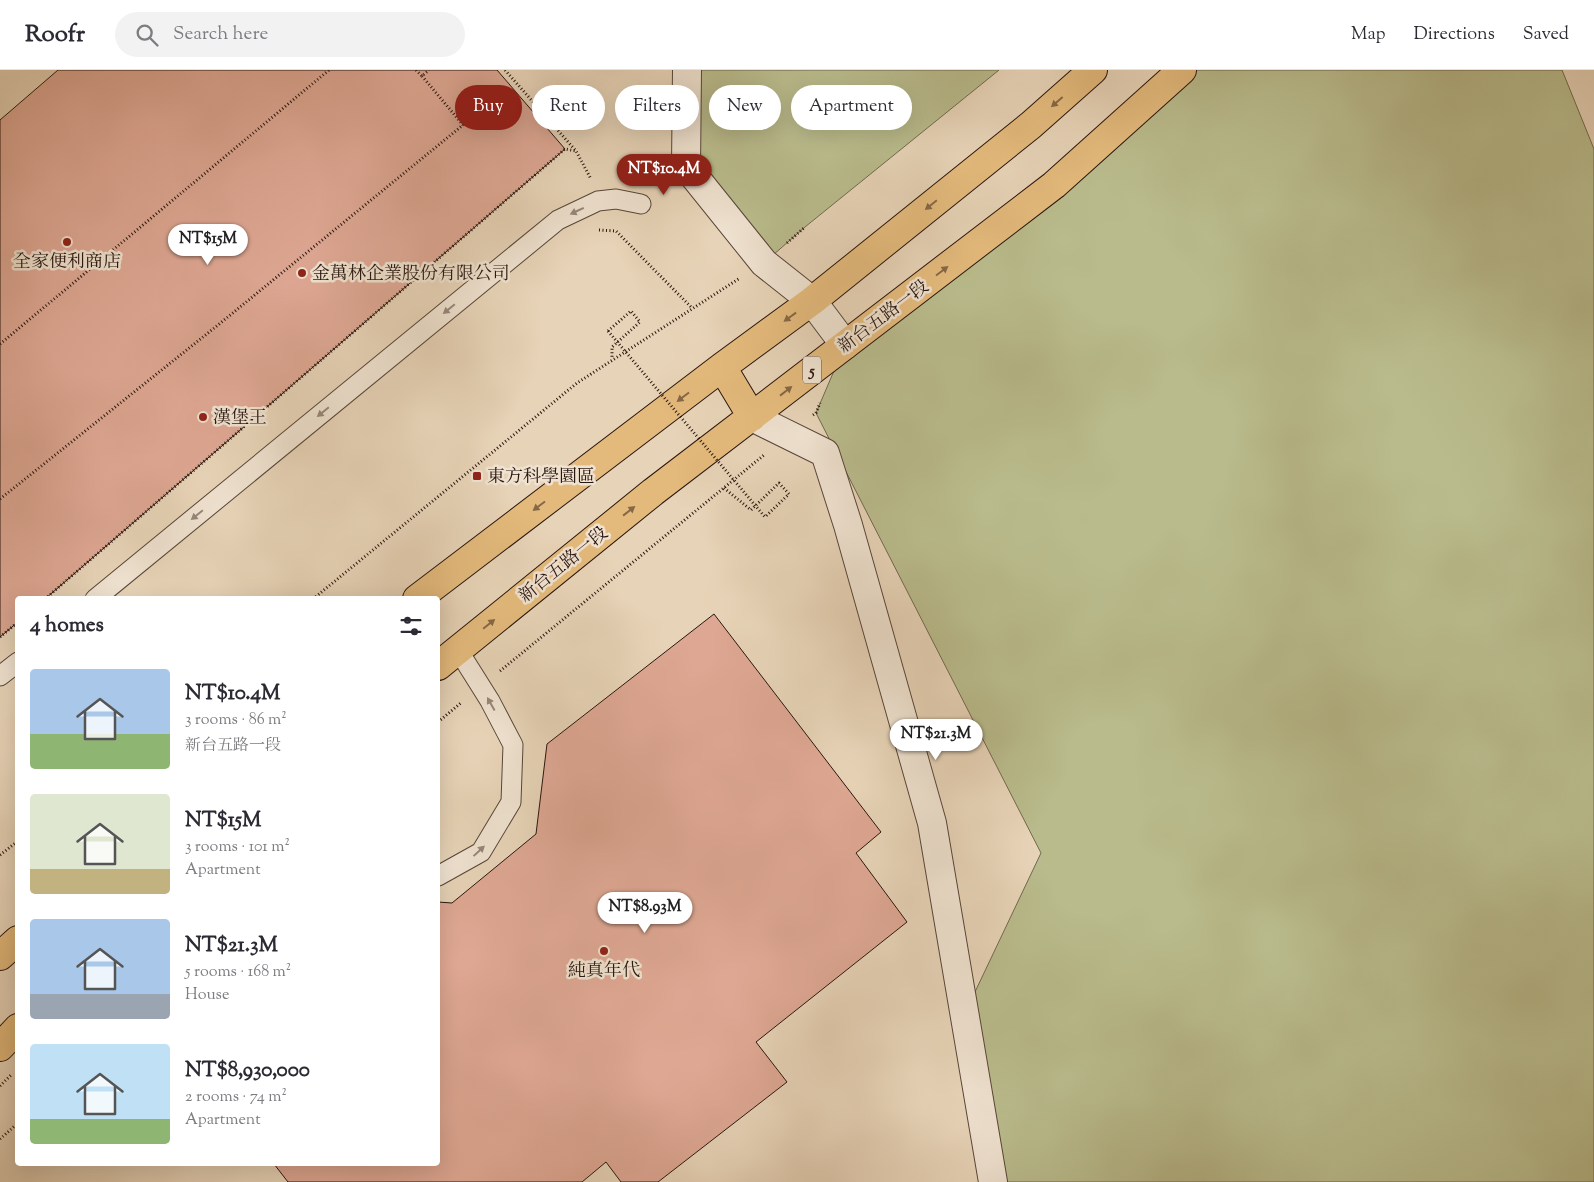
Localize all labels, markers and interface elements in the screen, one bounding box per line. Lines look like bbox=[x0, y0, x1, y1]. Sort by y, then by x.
search box bbox=[115, 12, 465, 57]
text: Roofr bbox=[25, 18, 85, 52]
icon: search bbox=[133, 21, 161, 49]
text: Search here bbox=[173, 21, 268, 48]
text: Map bbox=[1351, 22, 1386, 48]
text: Directions bbox=[1414, 22, 1495, 48]
text: Saved bbox=[1523, 22, 1569, 48]
chip: Buy bbox=[455, 85, 522, 130]
chip: Rent bbox=[532, 85, 605, 130]
chip: Filters bbox=[615, 85, 699, 130]
chip: New bbox=[709, 85, 781, 130]
chip: Apartment bbox=[791, 85, 912, 130]
one-way arrow bbox=[1051, 96, 1063, 108]
pin: NT$10.4M bbox=[612, 154, 716, 196]
text: NT$10.4M bbox=[628, 158, 700, 181]
one-way arrow bbox=[925, 200, 938, 211]
one-way arrow bbox=[570, 207, 584, 215]
pin: NT$15M bbox=[167, 224, 249, 266]
text: NT$15M bbox=[179, 228, 237, 251]
marker: 全家便利商店 bbox=[61, 236, 73, 248]
place label: 全家便利商店 bbox=[13, 250, 121, 276]
place label: 金萬林企業股份有限公司 bbox=[312, 262, 510, 288]
one-way arrow bbox=[935, 265, 948, 276]
marker: 金萬林企業股份有限公司 bbox=[296, 267, 308, 279]
street label: 新台五路一段 bbox=[833, 275, 935, 360]
one-way arrow bbox=[443, 304, 456, 315]
one-way arrow bbox=[783, 312, 797, 322]
road number: 5 bbox=[803, 356, 821, 384]
one-way arrow bbox=[779, 385, 792, 396]
one-way arrow bbox=[676, 392, 690, 402]
place label: 漢堡王 bbox=[213, 406, 267, 432]
one-way arrow bbox=[317, 407, 330, 418]
marker: 漢堡王 bbox=[197, 411, 209, 423]
place label: 東方科學園區 bbox=[487, 465, 595, 491]
marker: 東方科學園區 bbox=[471, 470, 483, 482]
one-way arrow bbox=[532, 501, 546, 511]
one-way arrow bbox=[622, 506, 635, 517]
one-way arrow bbox=[191, 510, 204, 521]
street label: 新台五路一段 bbox=[514, 521, 614, 610]
text: 4 homes bbox=[30, 611, 104, 641]
icon: filters bbox=[397, 612, 425, 640]
one-way arrow bbox=[482, 619, 495, 630]
text: NT$10.4M bbox=[185, 679, 280, 709]
icon: home bbox=[70, 689, 130, 749]
one-way arrow bbox=[487, 697, 495, 711]
text: 3 rooms · 86 m² bbox=[185, 709, 287, 732]
pin: NT$21.3M bbox=[884, 718, 988, 761]
text: NT$21.3M bbox=[901, 723, 971, 746]
text: 新台五路一段 bbox=[185, 735, 281, 758]
text: NT$15M bbox=[185, 806, 261, 836]
icon: home bbox=[70, 814, 130, 874]
text: 3 rooms · 101 m² bbox=[185, 836, 290, 859]
one-way arrow bbox=[472, 845, 485, 856]
text: Apartment bbox=[185, 859, 261, 882]
pin: NT$8.93M bbox=[593, 892, 697, 934]
text: NT$8.93M bbox=[608, 896, 682, 919]
text: NT$21.3M bbox=[185, 931, 278, 961]
icon: home bbox=[70, 939, 130, 999]
marker: 純真年代 bbox=[598, 945, 610, 957]
place label: 純真年代 bbox=[568, 959, 640, 985]
text: 5 rooms · 168 m² bbox=[185, 961, 291, 984]
text: House bbox=[185, 984, 229, 1007]
text: NT$8,930,000 bbox=[185, 1056, 310, 1086]
icon: home bbox=[70, 1064, 130, 1124]
text: 2 rooms · 74 m² bbox=[185, 1086, 287, 1109]
text: Apartment bbox=[185, 1109, 261, 1132]

